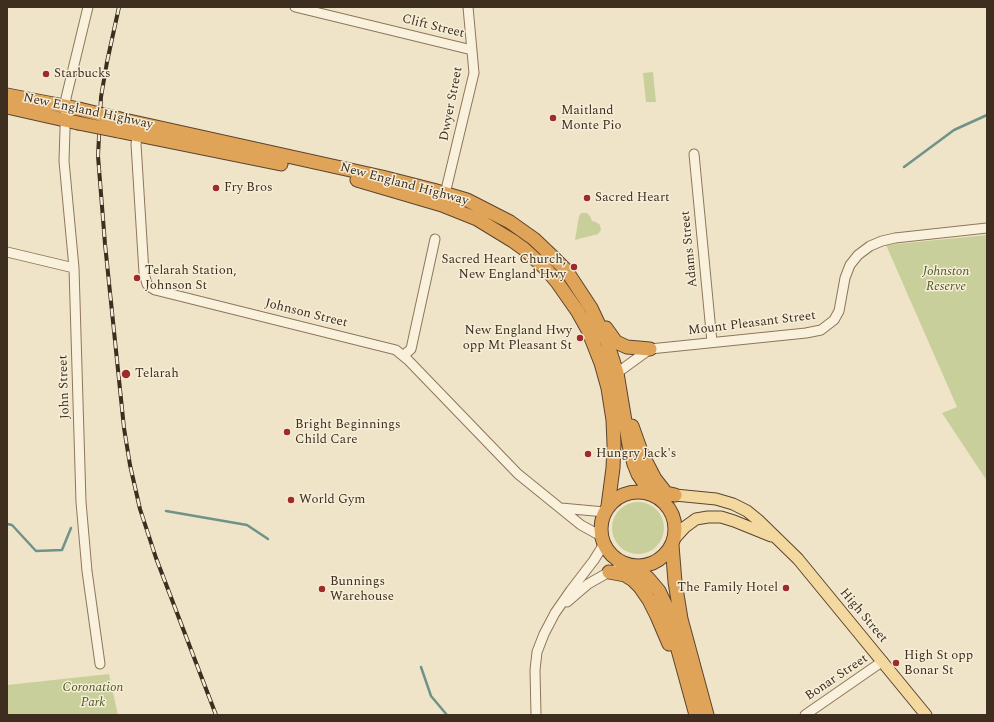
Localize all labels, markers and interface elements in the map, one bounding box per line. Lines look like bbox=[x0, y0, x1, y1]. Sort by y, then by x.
street label: Clift Street bbox=[400, 12, 466, 42]
place label: Starbucks bbox=[54, 66, 111, 82]
street label: Dwyer Street bbox=[437, 66, 467, 142]
marker: Starbucks bbox=[41, 69, 51, 79]
street label: New England Highway bbox=[22, 91, 154, 133]
place label: Maitland Monte Pio bbox=[561, 103, 622, 134]
marker: Maitland Monte Pio bbox=[548, 113, 558, 123]
street label: New England Highway bbox=[338, 160, 470, 210]
place label: Fry Bros bbox=[224, 180, 273, 196]
marker: Fry Bros bbox=[211, 183, 221, 193]
place label: Sacred Heart bbox=[595, 190, 670, 206]
marker: Sacred Heart bbox=[582, 193, 592, 203]
street label: Adams Street bbox=[678, 210, 702, 288]
place label: Sacred Heart Church, New England Hwy bbox=[442, 252, 566, 283]
marker: Sacred Heart Church, New England Hwy bbox=[569, 262, 579, 272]
place label: Telarah Station, Johnson St bbox=[145, 263, 236, 294]
park label: Johnston Reserve bbox=[923, 264, 969, 295]
marker: Telarah Station, Johnson St bbox=[132, 273, 142, 283]
street label: Johnson Street bbox=[263, 296, 349, 332]
street label: Mount Pleasant Street bbox=[687, 308, 817, 340]
place label: New England Hwy opp Mt Pleasant St bbox=[463, 323, 572, 354]
marker: New England Hwy opp Mt Pleasant St bbox=[575, 333, 585, 343]
street label: John Street bbox=[56, 355, 74, 419]
place label: Telarah bbox=[135, 366, 179, 382]
marker: Telarah bbox=[120, 368, 132, 380]
place label: Bright Beginnings Child Care bbox=[295, 417, 401, 448]
marker: Bright Beginnings Child Care bbox=[282, 427, 292, 437]
place label: Hungry Jack's bbox=[596, 446, 676, 462]
marker: Hungry Jack's bbox=[583, 449, 593, 459]
place label: World Gym bbox=[299, 492, 365, 508]
marker: World Gym bbox=[286, 495, 296, 505]
place label: Bunnings Warehouse bbox=[330, 574, 394, 605]
place label: The Family Hotel bbox=[677, 580, 778, 596]
marker: The Family Hotel bbox=[781, 583, 791, 593]
marker: Bunnings Warehouse bbox=[317, 584, 327, 594]
street label: High Street bbox=[836, 586, 890, 646]
place label: High St opp Bonar St bbox=[904, 648, 973, 679]
street label: Bonar Street bbox=[803, 651, 871, 705]
marker: High St opp Bonar St bbox=[891, 658, 901, 668]
park label: Coronation Park bbox=[63, 680, 123, 711]

